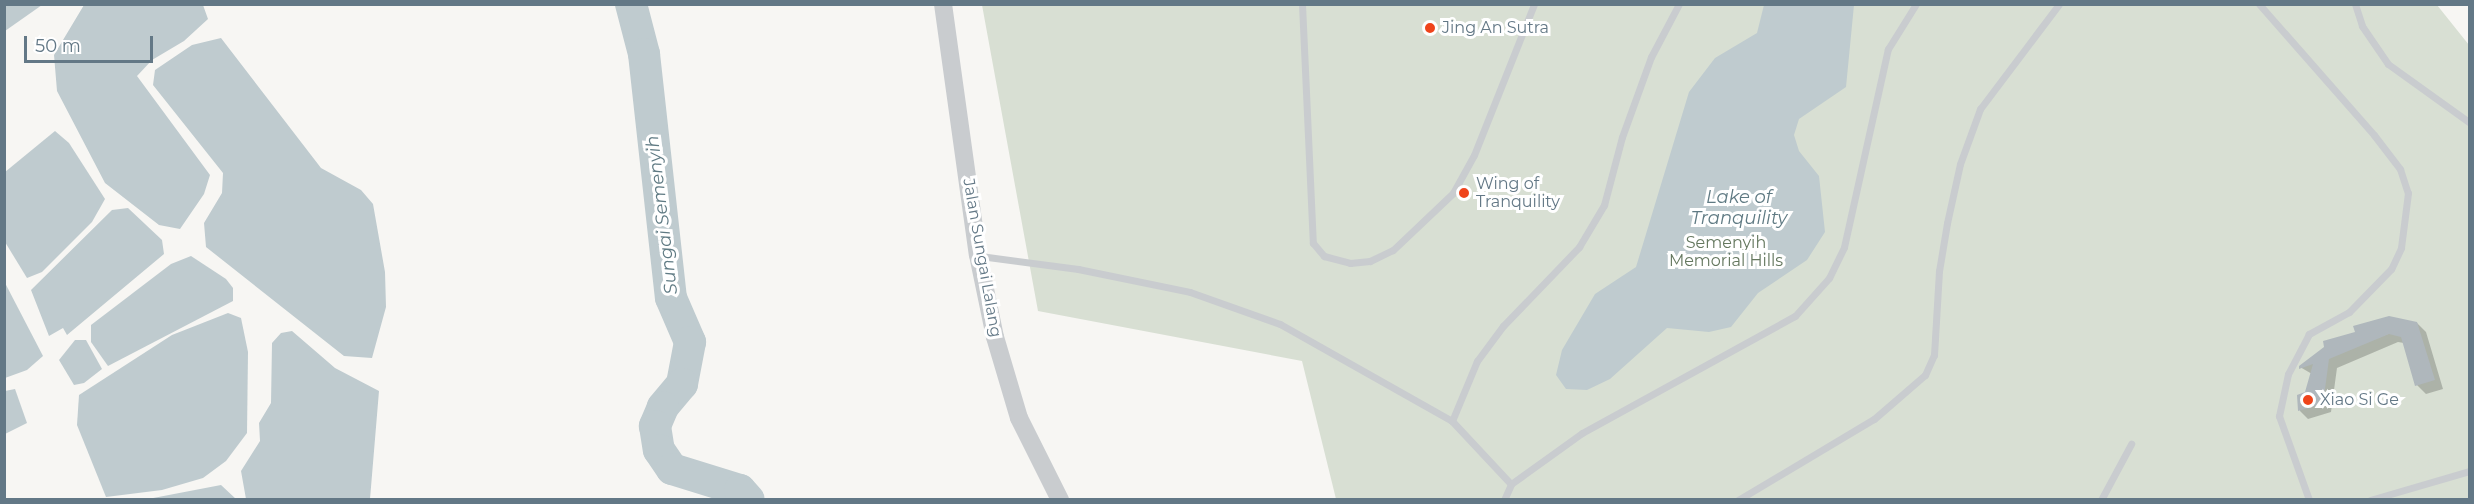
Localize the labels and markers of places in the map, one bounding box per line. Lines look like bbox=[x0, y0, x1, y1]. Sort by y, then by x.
place label: Jing An Sutra bbox=[1442, 18, 1549, 38]
marker: Jing An Sutra bbox=[1423, 21, 1437, 35]
place label: Wing of Tranquility bbox=[1476, 174, 1560, 212]
marker: Wing of Tranquility bbox=[1457, 186, 1471, 200]
place label: Xiao Si Ge bbox=[2320, 390, 2399, 410]
marker: Xiao Si Ge bbox=[2301, 393, 2315, 407]

